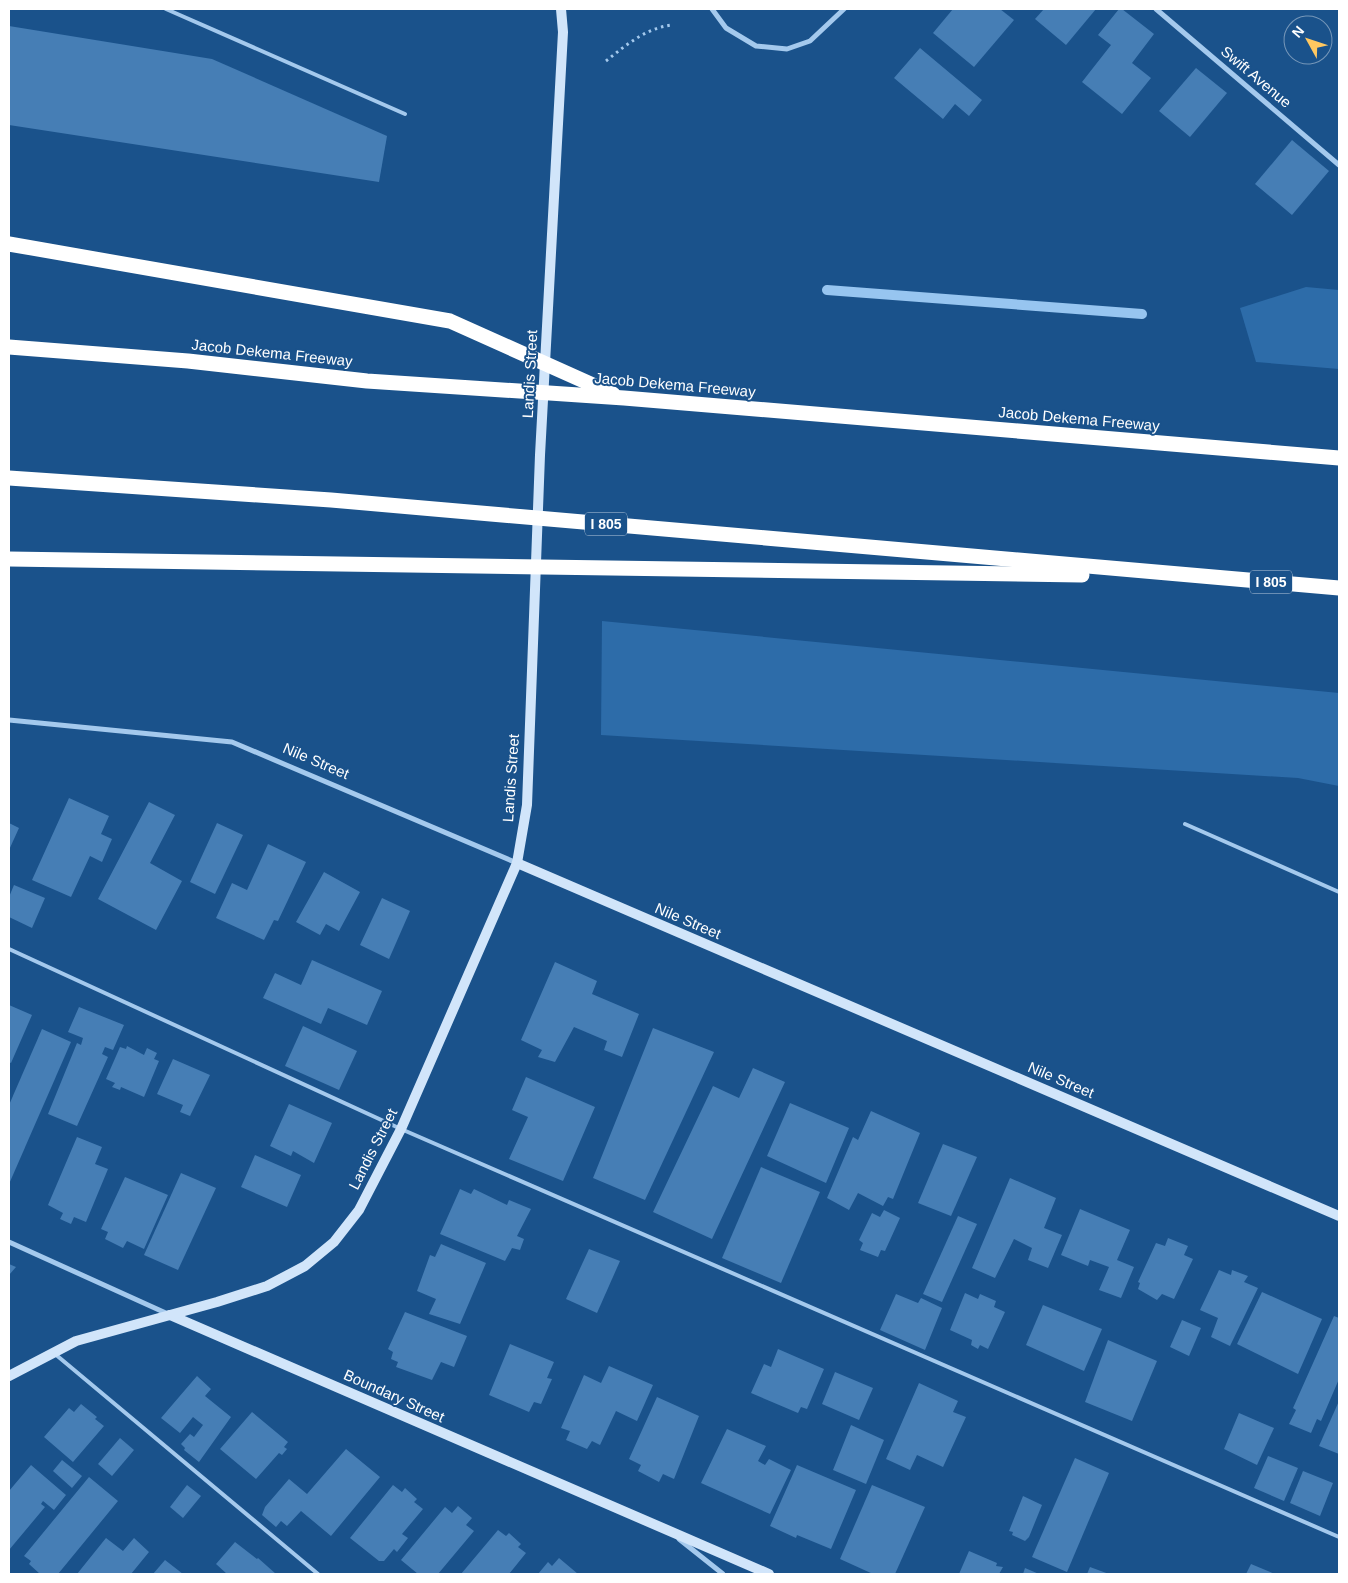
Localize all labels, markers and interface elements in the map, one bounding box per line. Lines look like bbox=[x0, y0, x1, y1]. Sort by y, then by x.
north arrow bbox=[1283, 15, 1333, 65]
text: N bbox=[1289, 23, 1307, 41]
street label: Swift Avenue bbox=[1218, 42, 1295, 111]
street label: Landis Street bbox=[519, 329, 540, 419]
street label: Jacob Dekema Freeway bbox=[191, 336, 354, 369]
street label: Jacob Dekema Freeway bbox=[594, 369, 757, 400]
street label: Jacob Dekema Freeway bbox=[998, 403, 1161, 434]
road number: I 805 bbox=[585, 512, 627, 536]
road number: I 805 bbox=[1250, 570, 1292, 594]
street label: Landis Street bbox=[499, 732, 522, 823]
street label: Nile Street bbox=[281, 739, 353, 782]
street label: Nile Street bbox=[653, 899, 725, 942]
street label: Nile Street bbox=[1026, 1058, 1098, 1101]
street label: Landis Street bbox=[345, 1105, 401, 1192]
street label: Boundary Street bbox=[341, 1366, 448, 1426]

